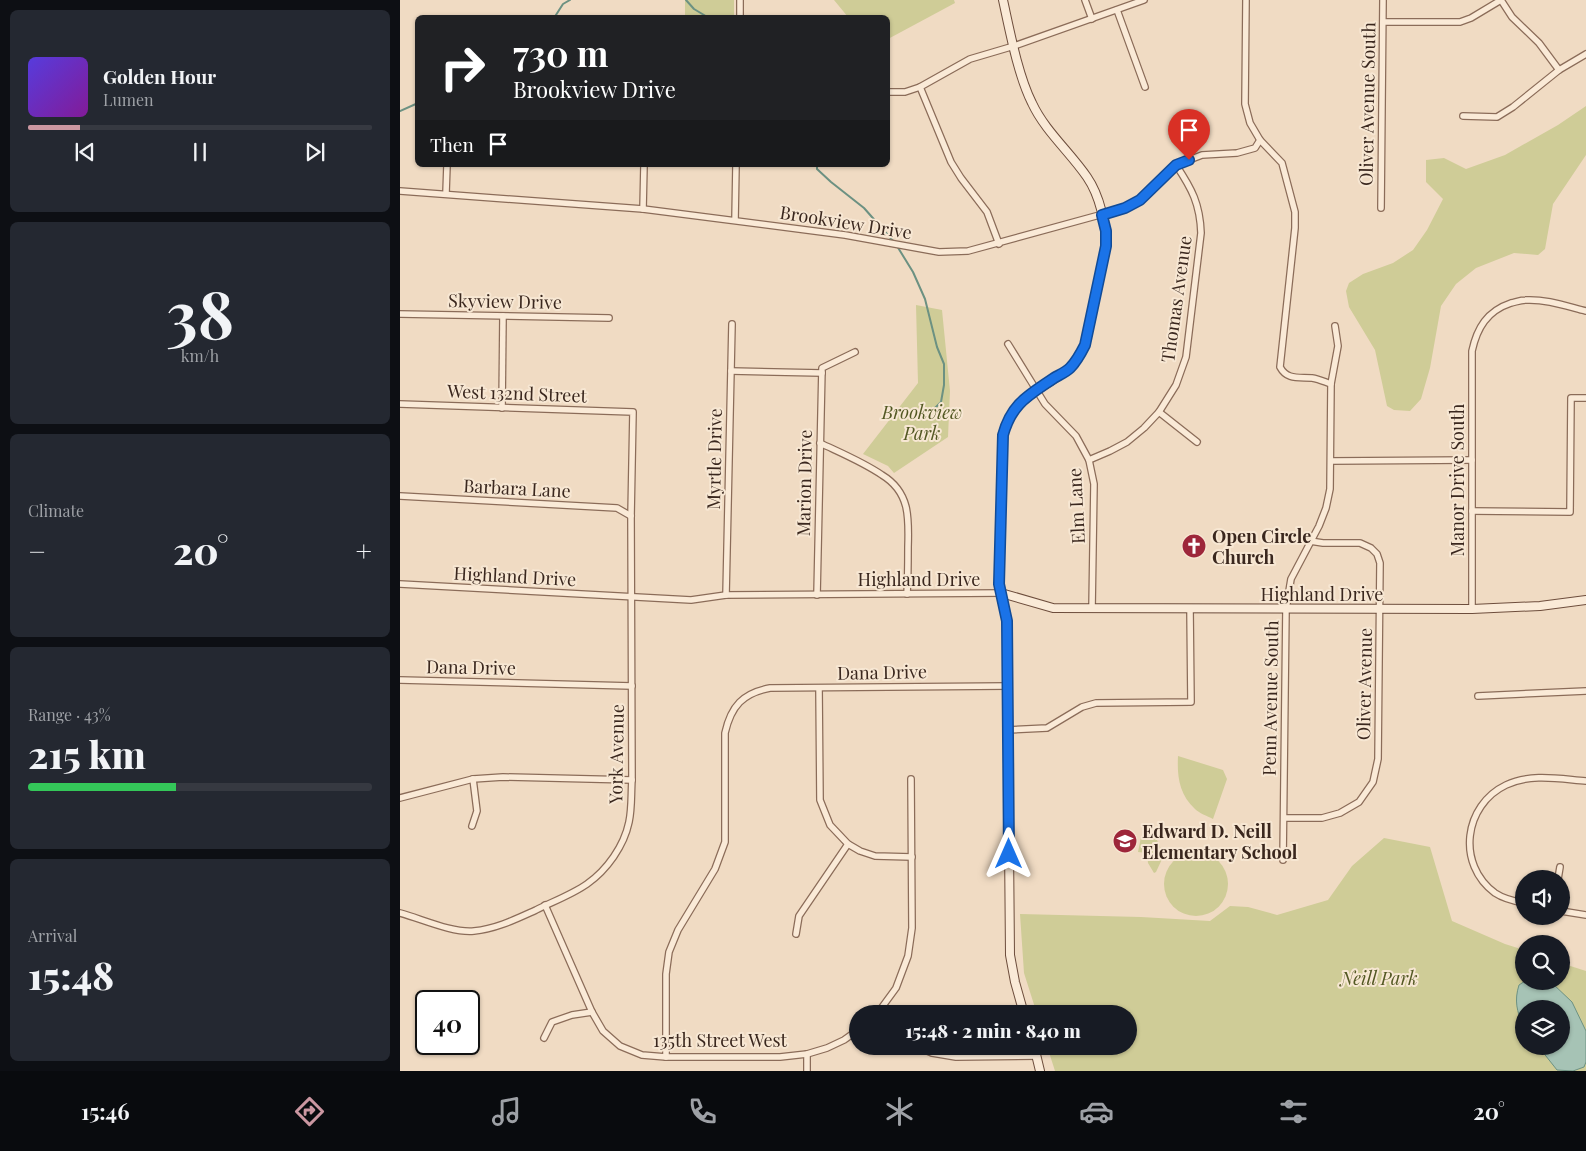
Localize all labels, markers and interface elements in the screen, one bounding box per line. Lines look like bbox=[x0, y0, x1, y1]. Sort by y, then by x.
street label: Oliver Avenue South bbox=[1354, 22, 1380, 186]
text: 730 m bbox=[513, 29, 608, 76]
icon: right bbox=[430, 35, 495, 100]
text: Golden Hour bbox=[103, 63, 216, 89]
text: Brookview Drive bbox=[513, 74, 676, 104]
text: Lumen bbox=[103, 89, 154, 110]
pin bbox=[1168, 109, 1210, 160]
icon: arrive bbox=[1175, 116, 1203, 144]
icon: arrive bbox=[484, 130, 512, 158]
text: Then bbox=[430, 131, 474, 157]
icon: previous bbox=[71, 138, 99, 166]
icon: pause bbox=[186, 138, 214, 166]
icon: next bbox=[301, 138, 329, 166]
street label: Brookview Drive bbox=[778, 200, 914, 244]
street label: Thomas Avenue bbox=[1155, 234, 1197, 364]
text: 38 bbox=[166, 269, 234, 355]
street label: Skyview Drive bbox=[448, 288, 562, 314]
text: km/h bbox=[181, 345, 219, 366]
street label: West 132nd Street bbox=[446, 379, 588, 407]
park label: Brookview Park bbox=[881, 400, 962, 445]
street label: Manor Drive South bbox=[1445, 403, 1469, 556]
street label: Myrtle Drive bbox=[701, 408, 727, 510]
street label: Marion Drive bbox=[791, 429, 817, 537]
street label: Elm Lane bbox=[1062, 467, 1090, 545]
street label: Barbara Lane bbox=[463, 473, 571, 503]
text: Climate bbox=[28, 500, 84, 521]
text: 20° bbox=[173, 524, 229, 575]
place label: Open Circle Church bbox=[1212, 524, 1311, 569]
text: − bbox=[28, 532, 46, 569]
text: + bbox=[356, 532, 372, 569]
church icon: Open Circle Church bbox=[1181, 533, 1207, 559]
street label: Highland Drive bbox=[453, 561, 577, 591]
street label: Highland Drive bbox=[858, 567, 980, 591]
street label: Highland Drive bbox=[1261, 582, 1383, 606]
street label: Penn Avenue South bbox=[1257, 620, 1283, 776]
street label: Oliver Avenue bbox=[1351, 628, 1377, 740]
street label: Dana Drive bbox=[426, 654, 516, 680]
street label: Dana Drive bbox=[837, 659, 927, 685]
text: Range · 43% bbox=[28, 704, 111, 725]
street label: York Avenue bbox=[603, 704, 629, 805]
text: 215 km bbox=[28, 728, 146, 779]
place label: Edward D. Neill Elementary School bbox=[1142, 819, 1298, 864]
position arrow bbox=[982, 827, 1034, 879]
school or university icon: Edward D. Neill Elementary School bbox=[1112, 828, 1138, 854]
map controls bbox=[1515, 870, 1570, 1055]
button: sound bbox=[1515, 870, 1570, 925]
text: Arrival bbox=[28, 925, 77, 946]
button: search bbox=[1515, 935, 1570, 990]
text: 15:48 bbox=[28, 949, 114, 1000]
park label: Neill Park bbox=[1339, 966, 1417, 990]
speed limit sign: 40 bbox=[415, 990, 480, 1055]
button: layers bbox=[1515, 1000, 1570, 1055]
text: 15:48 · 2 min · 840 m bbox=[905, 1017, 1081, 1043]
street label: 135th Street West bbox=[653, 1028, 788, 1052]
icon: directions bbox=[292, 1094, 327, 1129]
icon: music bbox=[489, 1094, 524, 1129]
icon: phone bbox=[685, 1094, 720, 1129]
icon: climate bbox=[882, 1094, 917, 1129]
icon: car bbox=[1079, 1094, 1114, 1129]
icon: filters bbox=[1276, 1094, 1311, 1129]
text: 15:46 bbox=[81, 1096, 130, 1126]
text: 20° bbox=[1473, 1096, 1505, 1126]

